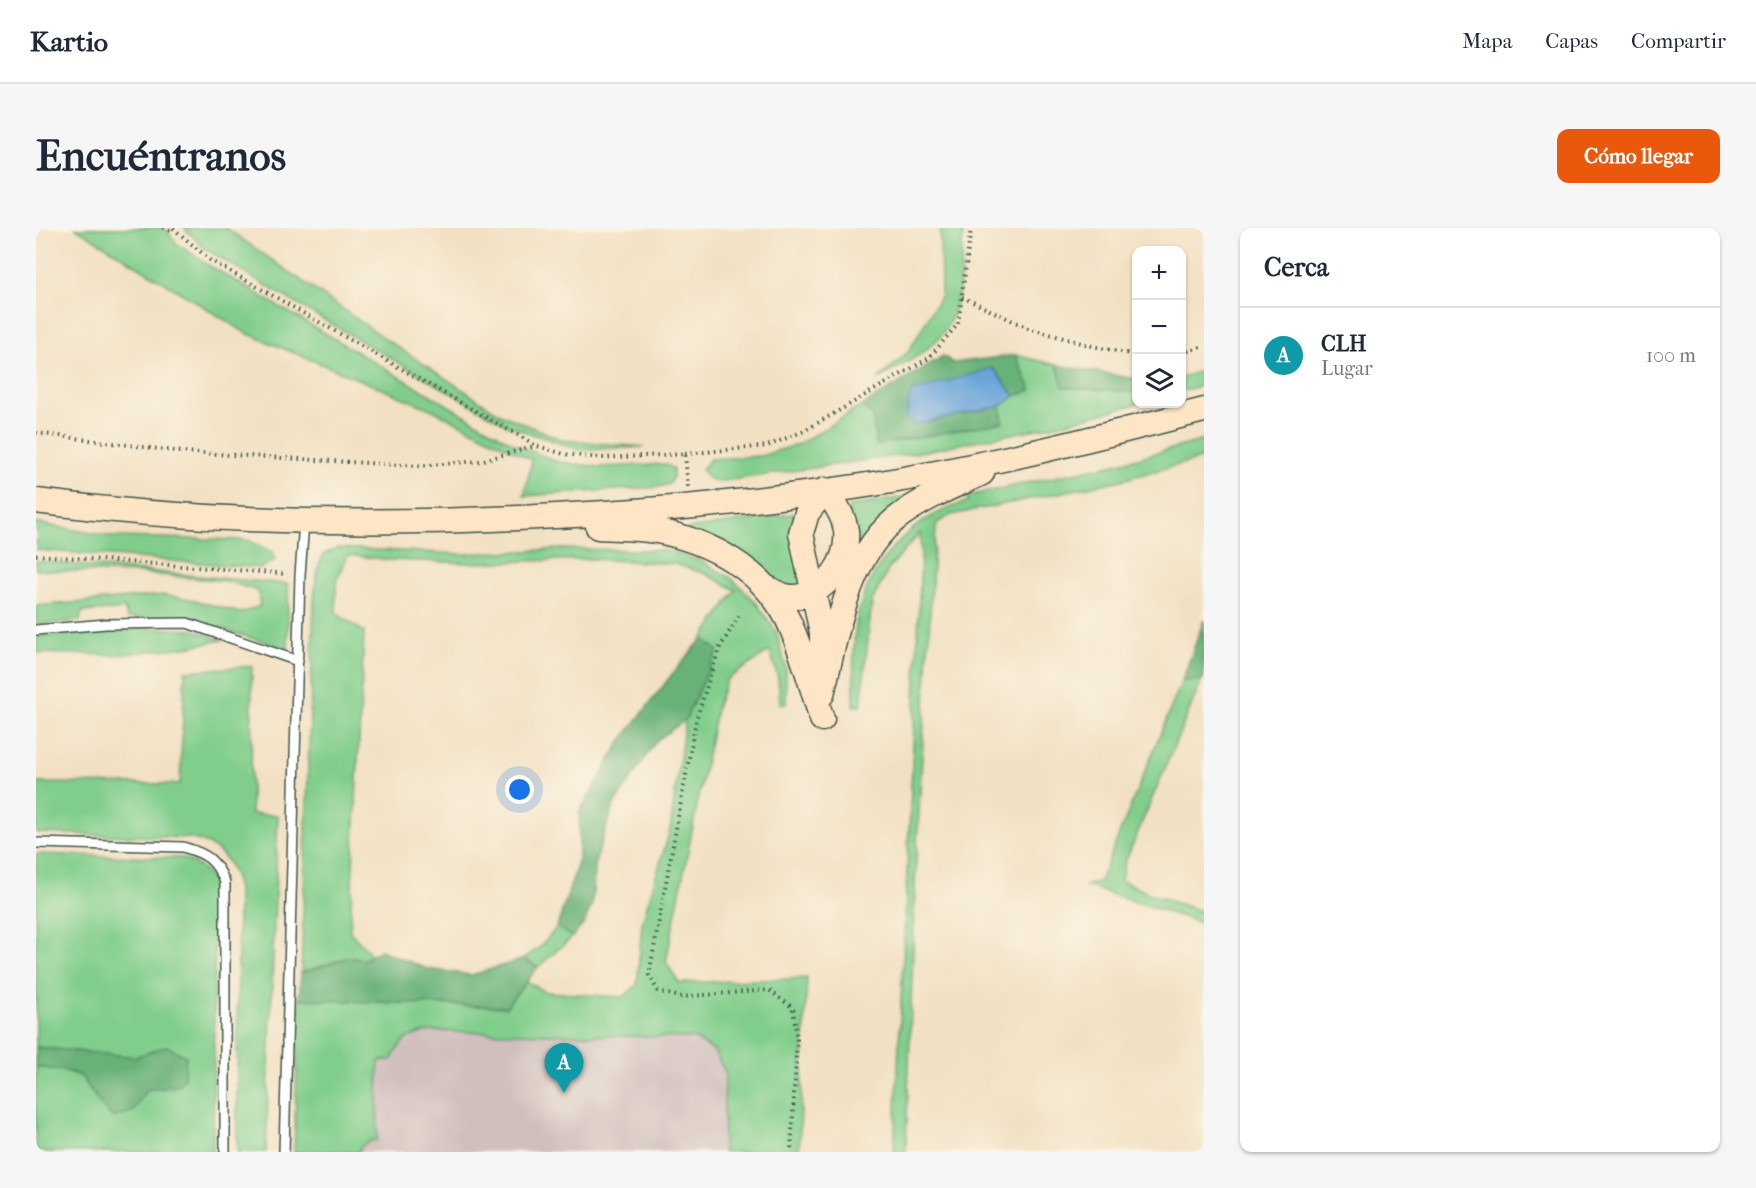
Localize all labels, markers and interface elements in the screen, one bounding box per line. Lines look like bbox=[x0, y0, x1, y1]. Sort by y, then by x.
text: Kartio bbox=[30, 25, 108, 58]
text: Mapa bbox=[1462, 29, 1512, 53]
text: Capas bbox=[1545, 29, 1598, 53]
text: Compartir bbox=[1631, 29, 1726, 53]
button: Cómo llegar bbox=[1557, 129, 1720, 183]
text: Encuéntranos bbox=[36, 132, 286, 181]
map controls bbox=[1132, 246, 1186, 408]
button: + bbox=[1132, 246, 1186, 300]
text: Cerca bbox=[1264, 252, 1329, 283]
button: − bbox=[1132, 300, 1186, 354]
text: CLH bbox=[1321, 331, 1366, 357]
text: A bbox=[1277, 344, 1290, 367]
text: 100 m bbox=[1646, 344, 1696, 367]
button: layers bbox=[1132, 354, 1186, 408]
text: Lugar bbox=[1321, 357, 1373, 380]
your location bbox=[505, 775, 534, 804]
pin: A bbox=[544, 1044, 584, 1093]

